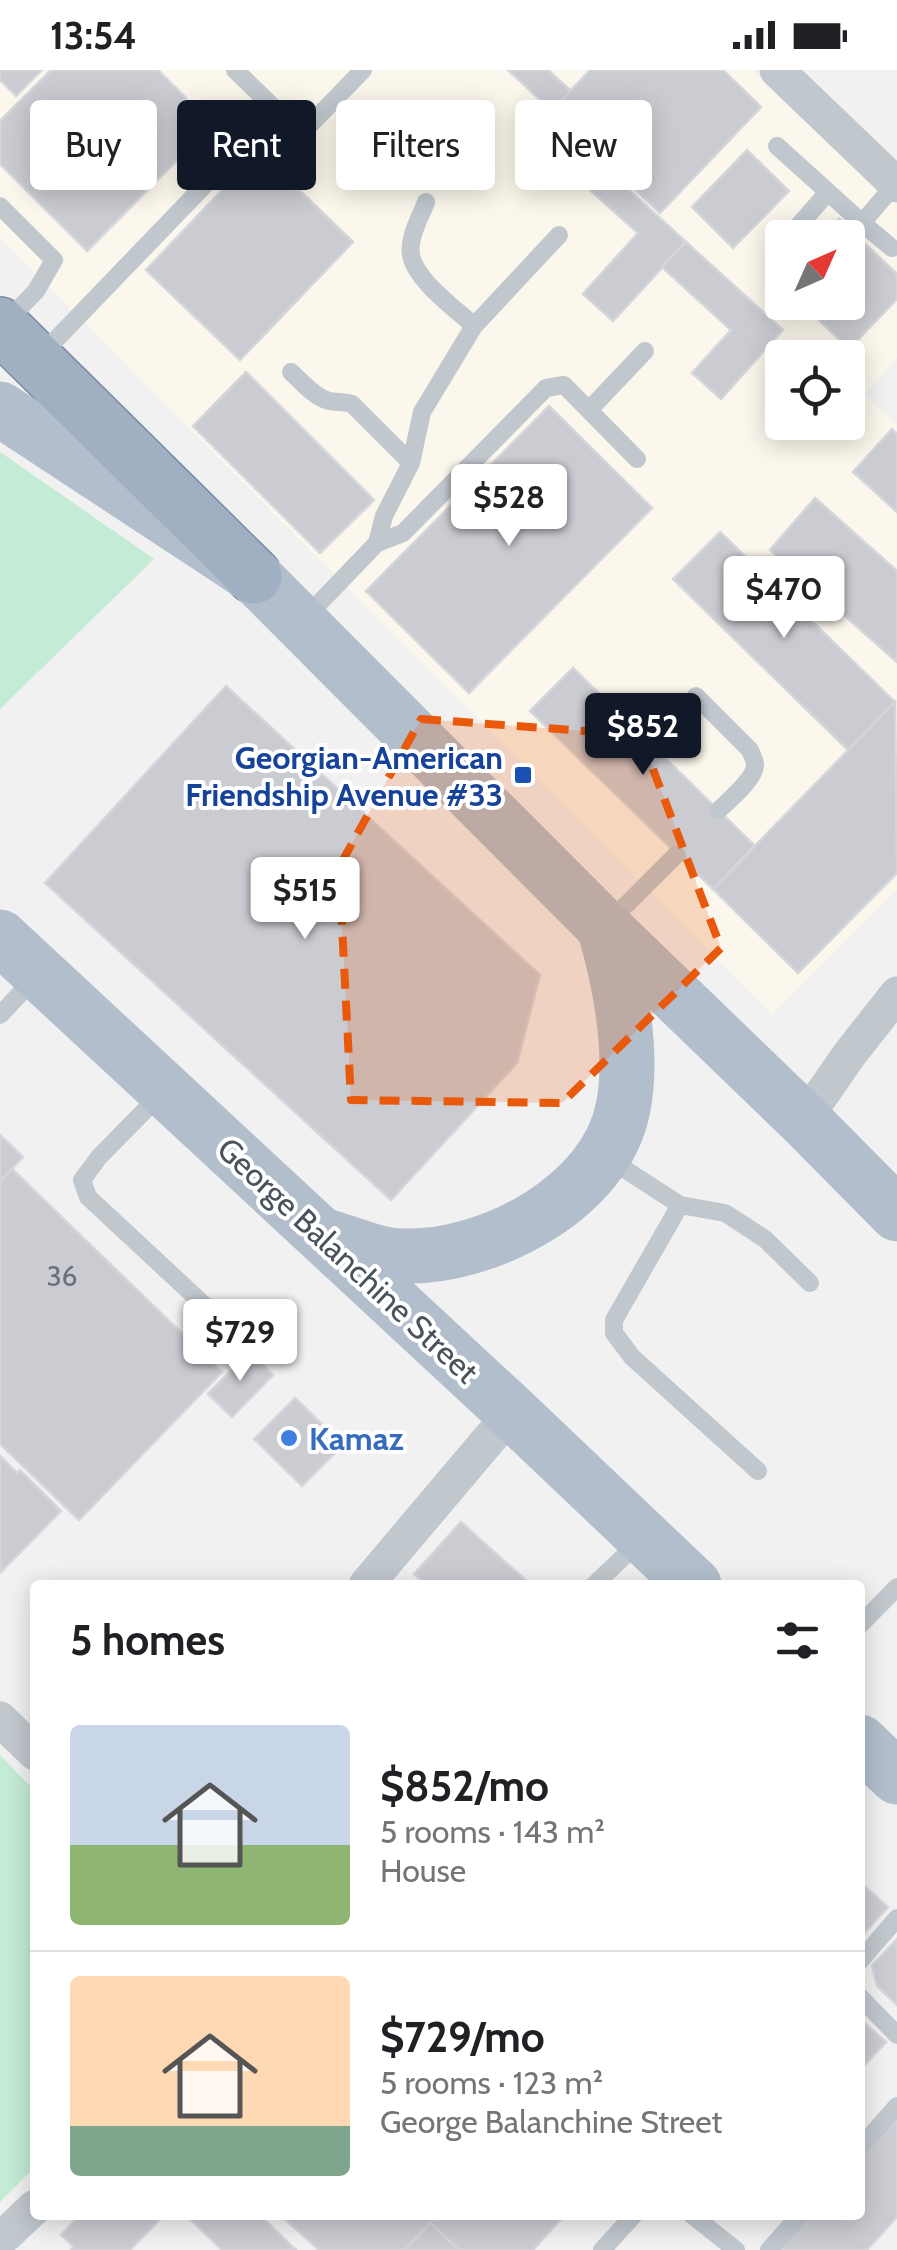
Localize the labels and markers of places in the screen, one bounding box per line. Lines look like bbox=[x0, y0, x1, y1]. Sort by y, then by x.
pin: $528 bbox=[450, 464, 568, 549]
pin: $470 bbox=[725, 556, 843, 641]
pin: $852 bbox=[584, 693, 702, 778]
place label: Georgian-American Friendship Avenue #33 bbox=[185, 738, 503, 814]
marker: Georgian-American Friendship Avenue #33 bbox=[512, 764, 534, 786]
pin: $515 bbox=[246, 857, 364, 942]
pin: $729 bbox=[181, 1299, 299, 1384]
place label: Kamaz bbox=[309, 1419, 404, 1458]
marker: Kamaz bbox=[278, 1427, 300, 1449]

